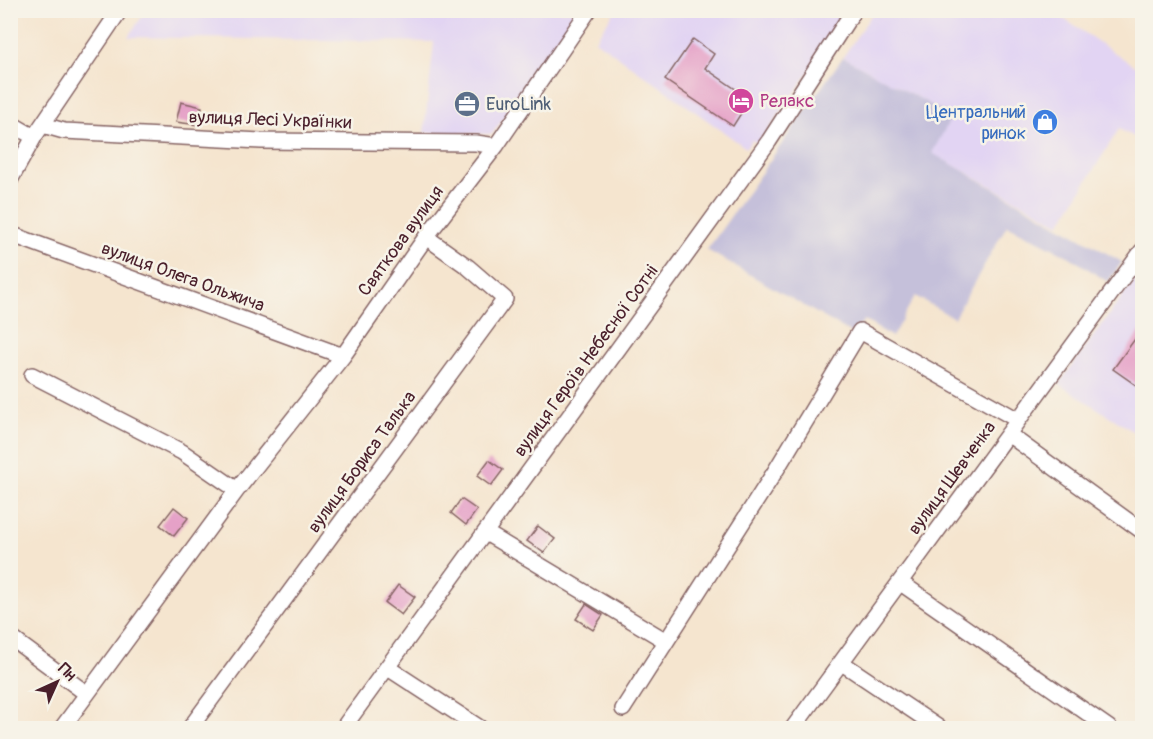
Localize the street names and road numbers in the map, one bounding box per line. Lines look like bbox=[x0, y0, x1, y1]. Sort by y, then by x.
street label: вулиця Лесі Українки bbox=[188, 106, 352, 134]
street label: Святкова вулиця bbox=[353, 181, 449, 301]
street label: вулиця Олега Ольжича bbox=[98, 237, 268, 317]
street label: вулиця Героїв Небесної Сотні bbox=[509, 261, 663, 461]
street label: вулиця Бориса Талька bbox=[303, 387, 421, 537]
street label: вулиця Шевченка bbox=[903, 417, 1001, 539]

